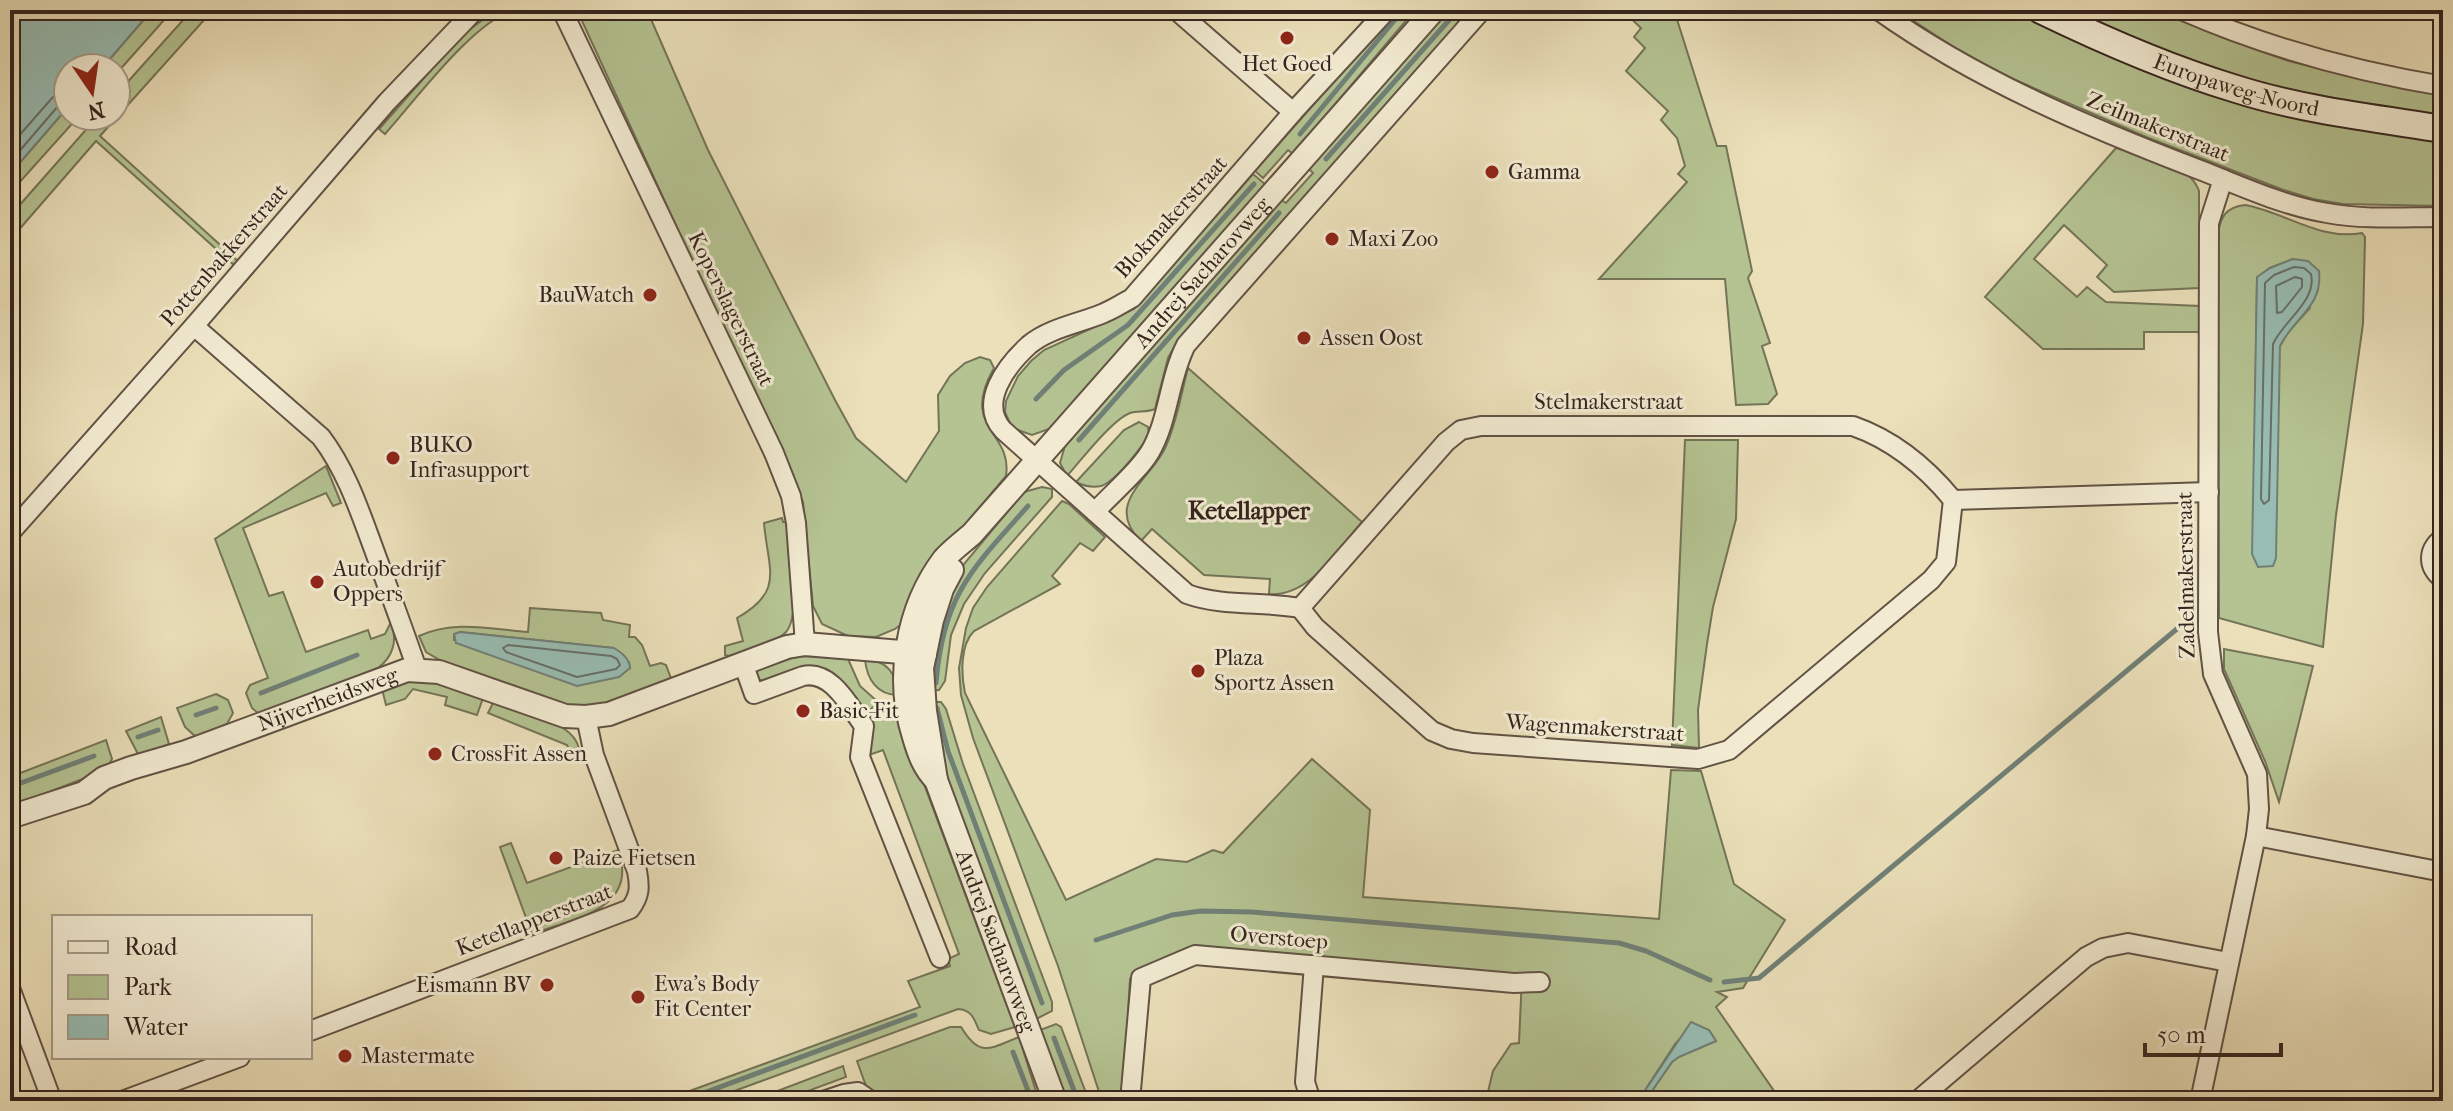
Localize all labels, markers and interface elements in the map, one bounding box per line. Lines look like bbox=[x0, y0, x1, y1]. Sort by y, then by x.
marker: Het Goed bbox=[1278, 29, 1296, 47]
street label: Europaweg-Noord bbox=[2150, 48, 2322, 122]
place label: Het Goed bbox=[1242, 51, 1333, 77]
north arrow bbox=[52, 52, 132, 132]
street label: Zeilmakerstraat bbox=[2083, 87, 2233, 168]
text: N bbox=[85, 96, 107, 125]
street label: Blokmakerstraat bbox=[1109, 150, 1233, 284]
place label: Gamma bbox=[1508, 159, 1581, 185]
marker: Gamma bbox=[1483, 163, 1501, 181]
street label: Pottenbakkerstraat bbox=[155, 178, 293, 332]
street label: Andrej Sacharovweg bbox=[1128, 192, 1276, 354]
place label: Maxi Zoo bbox=[1348, 226, 1438, 252]
street label: Koperslagerstraat bbox=[682, 227, 780, 391]
marker: Maxi Zoo bbox=[1323, 230, 1341, 248]
place label: BauWatch bbox=[539, 282, 635, 308]
marker: BauWatch bbox=[641, 286, 659, 304]
place label: Assen Oost bbox=[1319, 325, 1424, 351]
marker: Assen Oost bbox=[1295, 329, 1313, 347]
street label: Stelmakerstraat bbox=[1534, 389, 1684, 415]
place label: BUKO Infrasupport bbox=[409, 432, 530, 483]
marker: BUKO Infrasupport bbox=[384, 449, 402, 467]
street label: Zadelmakerstraat bbox=[2172, 491, 2200, 659]
district label: Ketellapper bbox=[1188, 497, 1311, 525]
place label: Autobedrijf Oppers bbox=[332, 556, 446, 607]
marker: Autobedrijf Oppers bbox=[308, 573, 326, 591]
place label: Plaza Sportz Assen bbox=[1214, 645, 1334, 696]
street label: Nijverheidsweg bbox=[254, 662, 401, 737]
marker: Plaza Sportz Assen bbox=[1189, 662, 1207, 680]
place label: Basic-Fit bbox=[819, 698, 900, 724]
marker: Basic-Fit bbox=[794, 702, 812, 720]
street label: Wagenmakerstraat bbox=[1504, 709, 1685, 747]
place label: CrossFit Assen bbox=[451, 741, 587, 767]
marker: CrossFit Assen bbox=[426, 745, 444, 763]
place label: Paize Fietsen bbox=[572, 845, 696, 871]
street label: Andrej Sacharovweg bbox=[950, 845, 1042, 1036]
marker: Paize Fietsen bbox=[547, 849, 565, 867]
street label: Ketellapperstraat bbox=[452, 878, 616, 962]
legend bbox=[52, 915, 312, 1059]
street label: Overstoep bbox=[1229, 921, 1329, 955]
text: Road bbox=[124, 933, 178, 961]
place label: Ewa's Body Fit Center bbox=[654, 971, 761, 1022]
place label: Eismann BV bbox=[416, 972, 532, 998]
text: Park bbox=[124, 973, 172, 1001]
marker: Eismann BV bbox=[538, 976, 556, 994]
marker: Ewa's Body Fit Center bbox=[629, 988, 647, 1006]
scale bar bbox=[2145, 1007, 2281, 1057]
text: Water bbox=[123, 1013, 188, 1041]
text: 50 m bbox=[2157, 1021, 2206, 1049]
place label: Mastermate bbox=[361, 1043, 475, 1069]
marker: Mastermate bbox=[336, 1047, 354, 1065]

